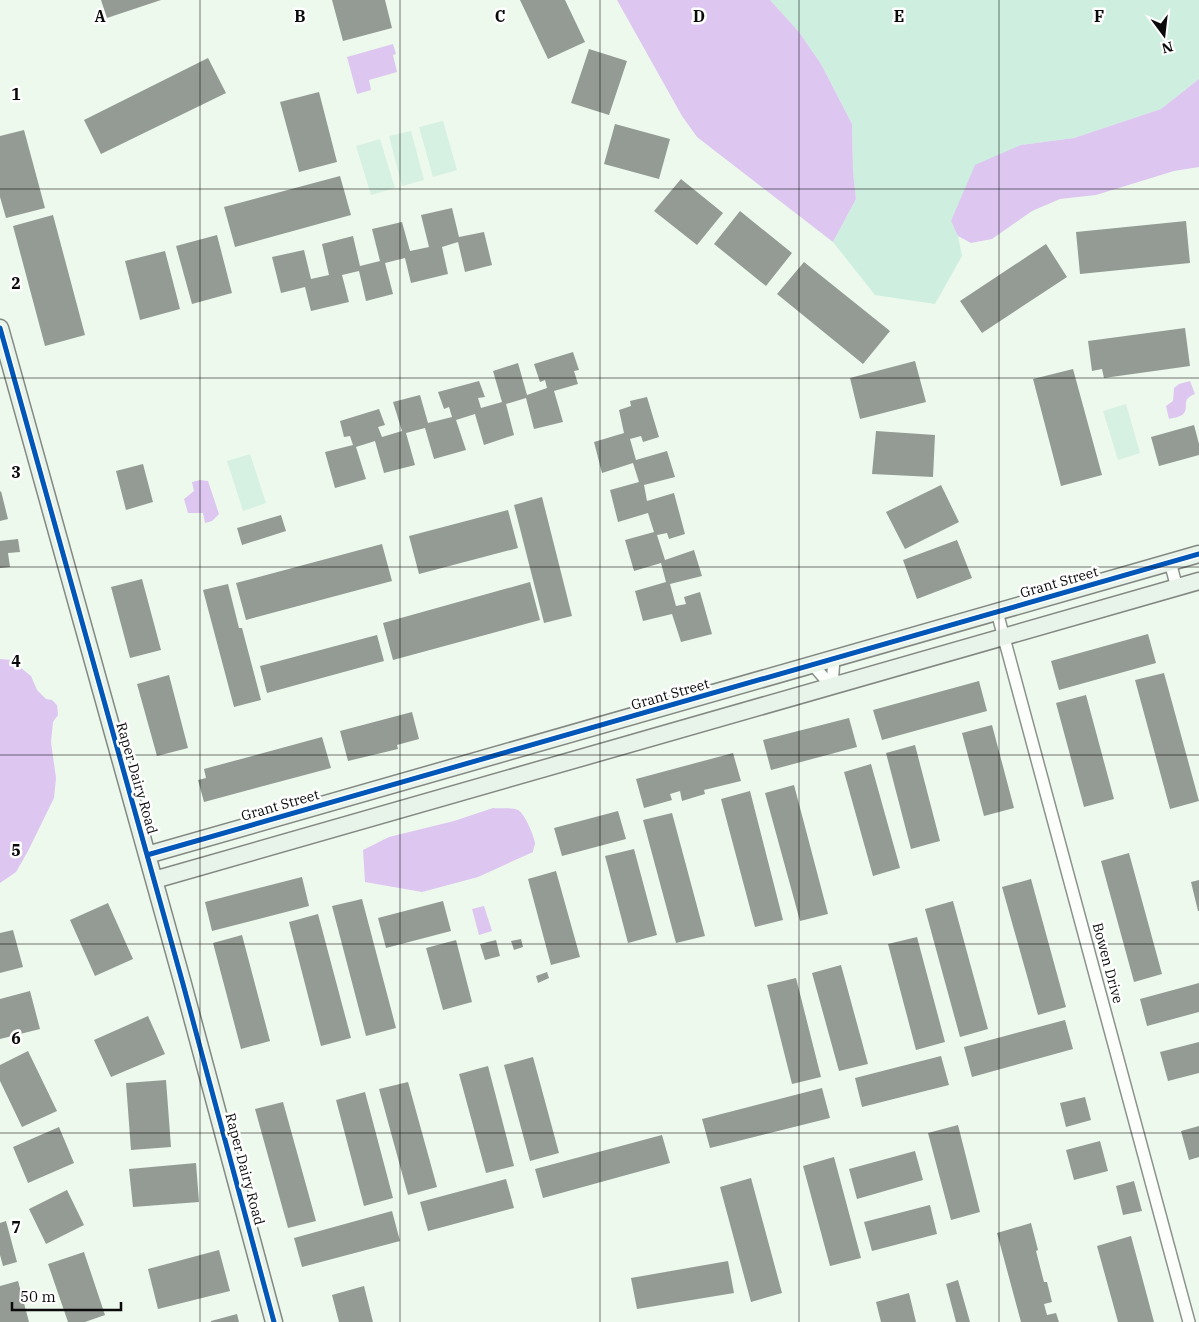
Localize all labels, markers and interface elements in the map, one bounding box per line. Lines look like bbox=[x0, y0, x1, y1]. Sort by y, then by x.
text: A bbox=[94, 6, 106, 26]
text: B bbox=[294, 6, 306, 26]
text: C bbox=[495, 6, 505, 26]
text: D bbox=[693, 6, 705, 26]
text: E bbox=[894, 6, 904, 26]
text: F bbox=[1094, 6, 1104, 26]
north arrow bbox=[1139, 10, 1189, 60]
text: N bbox=[1160, 37, 1175, 58]
text: 1 bbox=[11, 84, 21, 104]
text: 2 bbox=[11, 273, 21, 293]
text: 3 bbox=[11, 462, 21, 482]
street label: Grant Street bbox=[1018, 562, 1100, 602]
text: 4 bbox=[11, 651, 21, 671]
street label: Grant Street bbox=[629, 674, 711, 714]
street label: Raper Dairy Road bbox=[112, 720, 162, 836]
street label: Grant Street bbox=[239, 785, 321, 825]
text: 5 bbox=[11, 840, 21, 860]
street label: Bowen Drive bbox=[1089, 921, 1127, 1005]
text: 6 bbox=[11, 1028, 21, 1048]
street label: Raper Dairy Road bbox=[221, 1111, 269, 1228]
text: 7 bbox=[11, 1217, 21, 1237]
scale bar bbox=[12, 1280, 121, 1312]
text: 50 m bbox=[20, 1287, 56, 1306]

